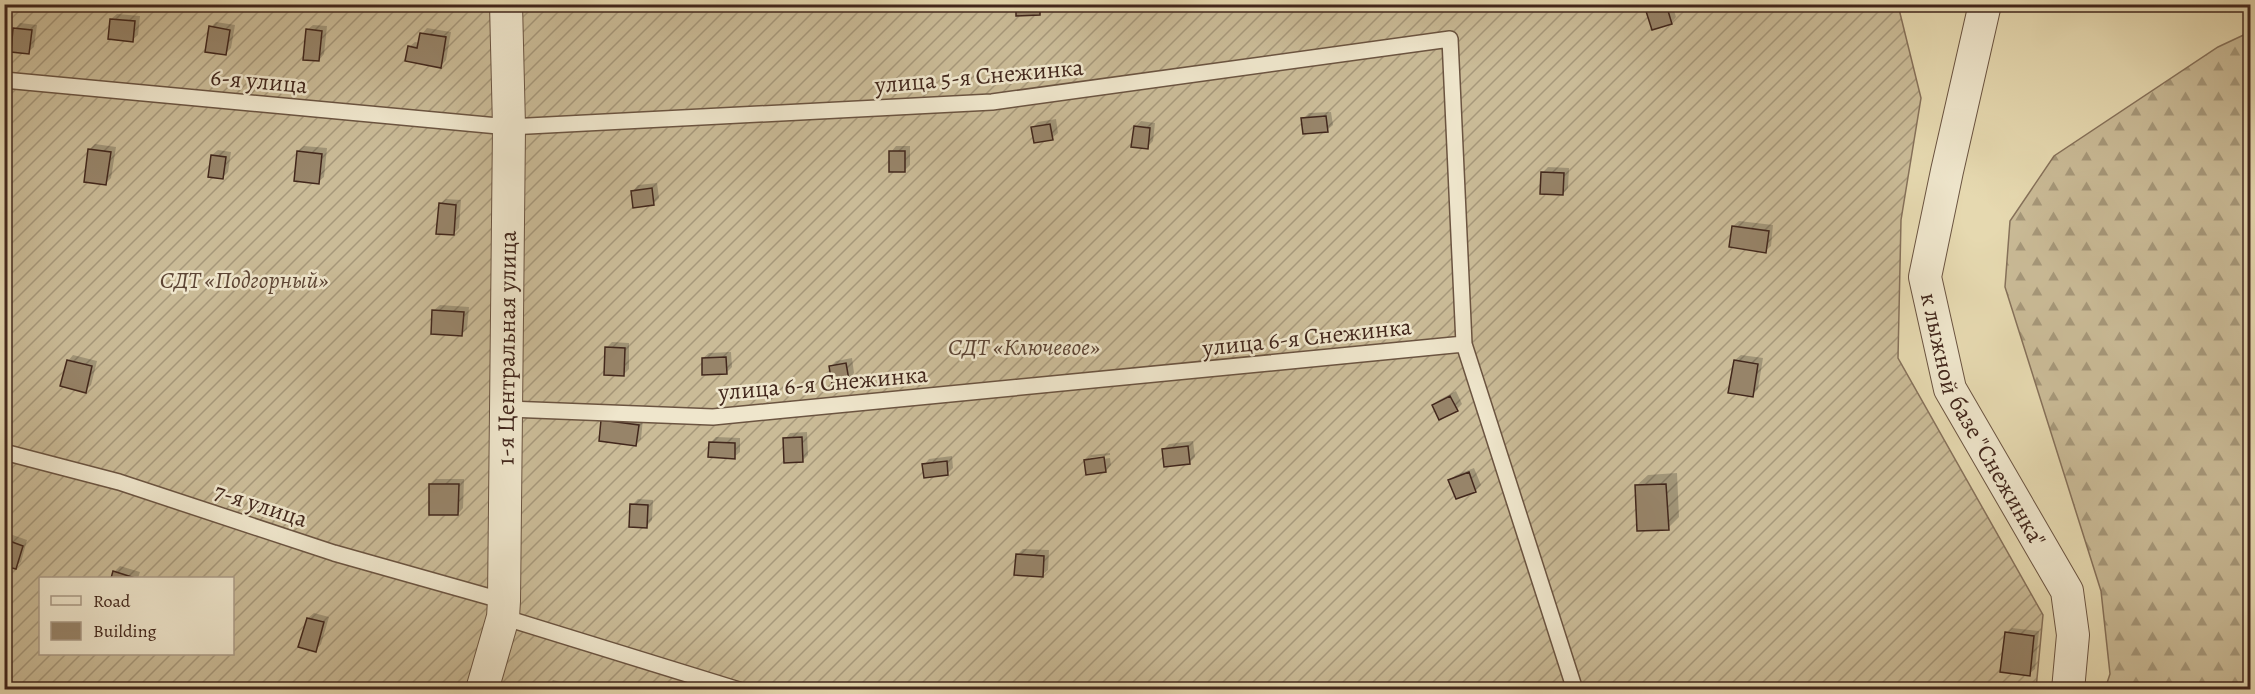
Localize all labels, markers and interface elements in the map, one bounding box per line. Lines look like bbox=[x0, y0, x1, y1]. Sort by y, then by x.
street label: улица 5-я Снежинка bbox=[872, 51, 1085, 101]
street label: 6-я улица bbox=[209, 61, 309, 101]
street label: 1-я Центральная улица bbox=[489, 230, 524, 466]
park label: СДТ «Подгорный» bbox=[160, 264, 328, 296]
street label: к лыжной базе "Снежинка" bbox=[1913, 290, 2054, 553]
street label: улица 6-я Снежинка bbox=[1200, 310, 1413, 364]
park label: СДТ «Ключевое» bbox=[948, 331, 1100, 363]
street label: улица 6-я Снежинка bbox=[716, 358, 929, 408]
street label: 7-я улица bbox=[210, 475, 312, 535]
legend bbox=[39, 577, 234, 655]
text: Road bbox=[93, 589, 131, 613]
text: Building bbox=[93, 619, 157, 643]

